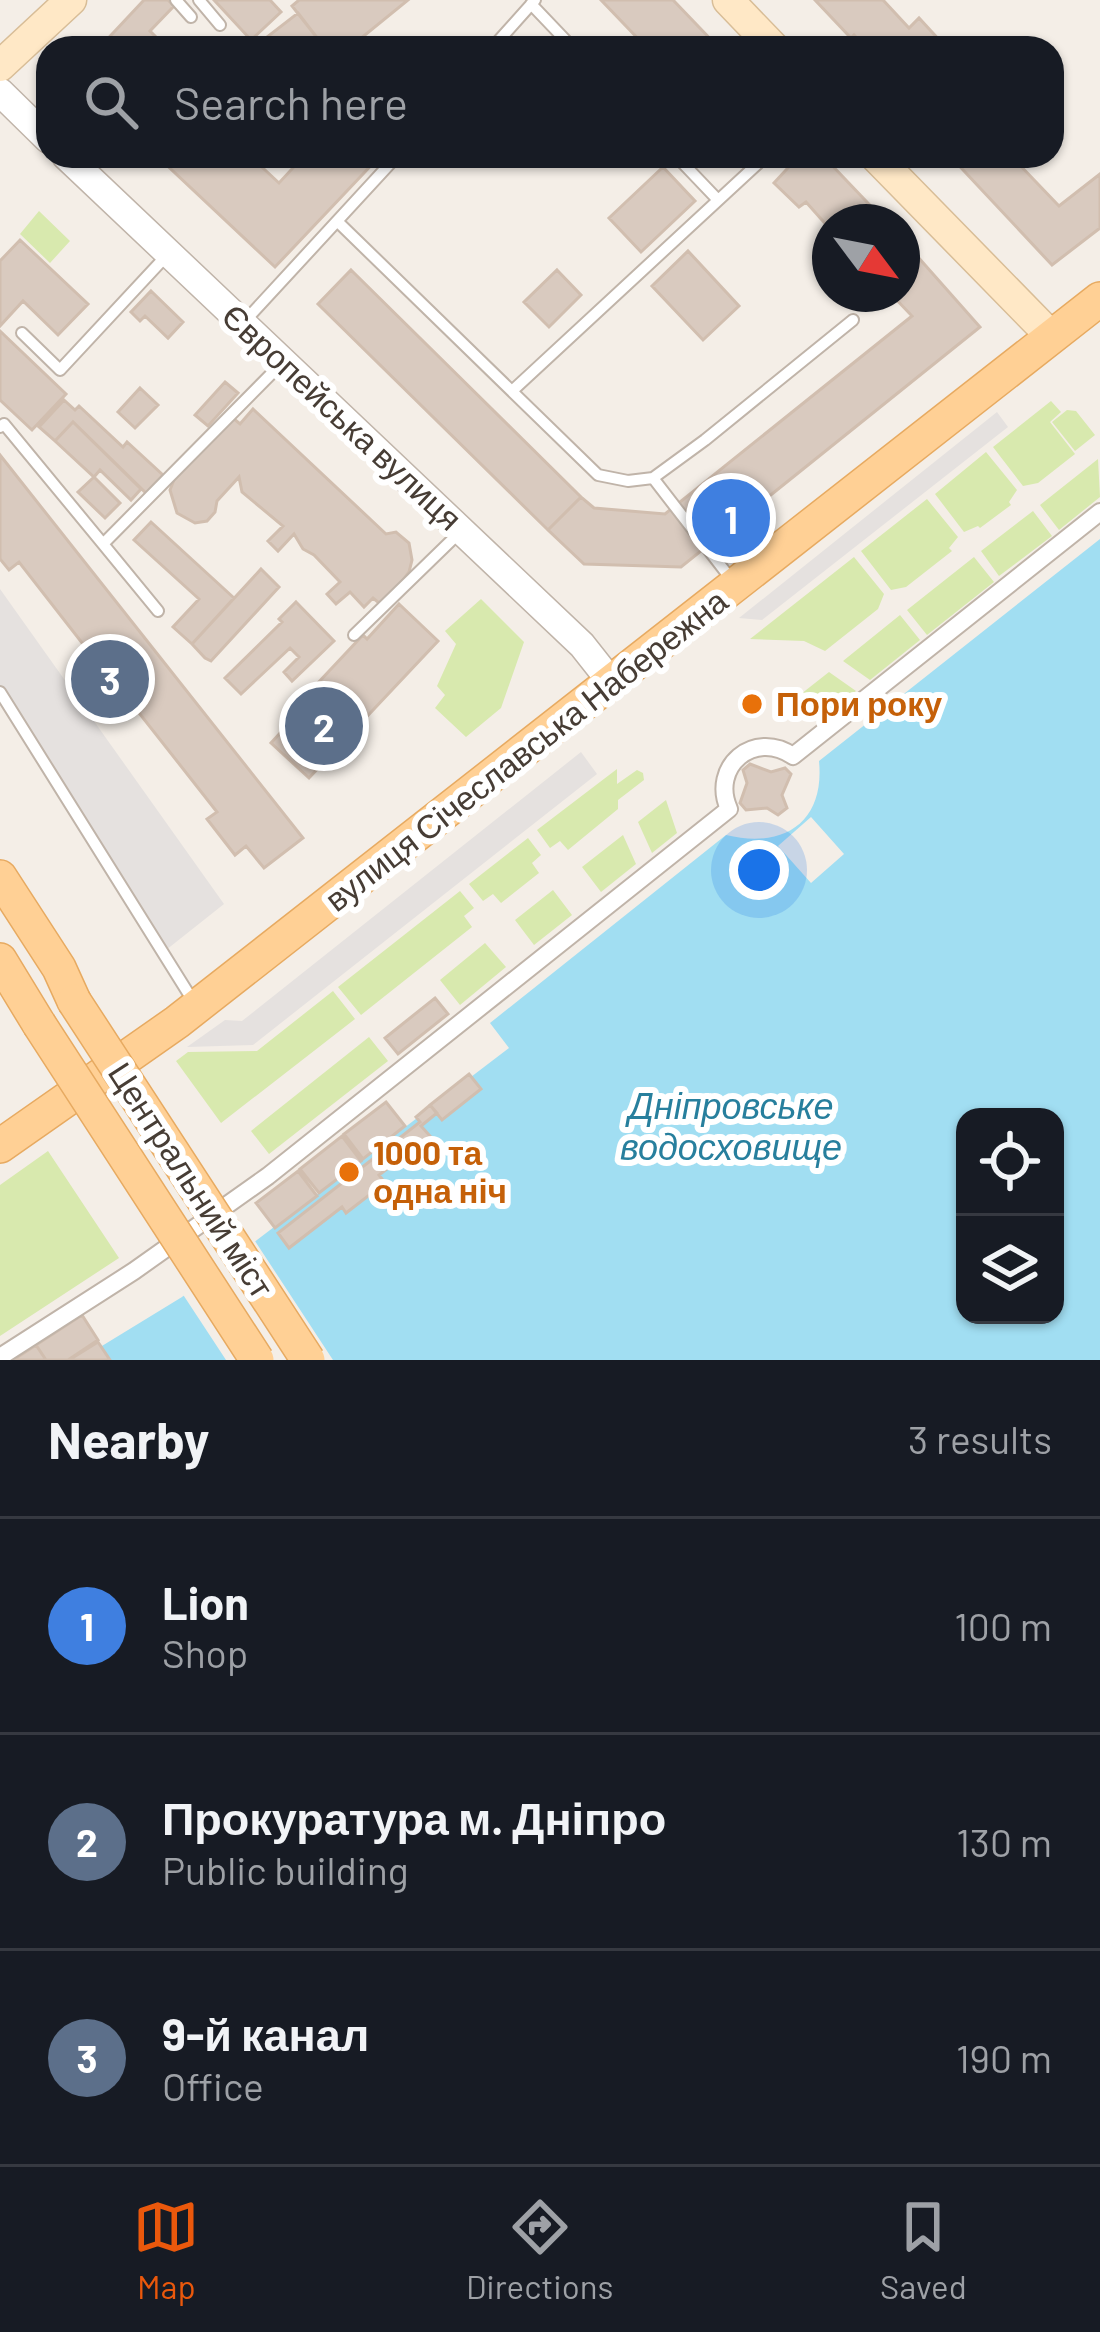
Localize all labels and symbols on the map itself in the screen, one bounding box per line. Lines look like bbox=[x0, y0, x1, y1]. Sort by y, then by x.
north arrow bbox=[812, 204, 920, 312]
street label: Європейська вулиця bbox=[214, 295, 471, 538]
pin: 1 bbox=[692, 473, 770, 563]
street label: вулиця Січеславська Набережна bbox=[316, 579, 735, 919]
pin: 3 bbox=[71, 634, 149, 724]
pin: 2 bbox=[285, 681, 363, 771]
place label: Пори року bbox=[776, 683, 943, 723]
marker: Пори року bbox=[739, 691, 765, 717]
your location bbox=[729, 840, 789, 900]
street label: Центральний міст bbox=[101, 1054, 283, 1305]
water label: Дніпровське водосховище bbox=[620, 1083, 842, 1168]
place label: 1000 та одна ніч bbox=[373, 1132, 507, 1210]
marker: 1000 та одна ніч bbox=[336, 1159, 362, 1185]

